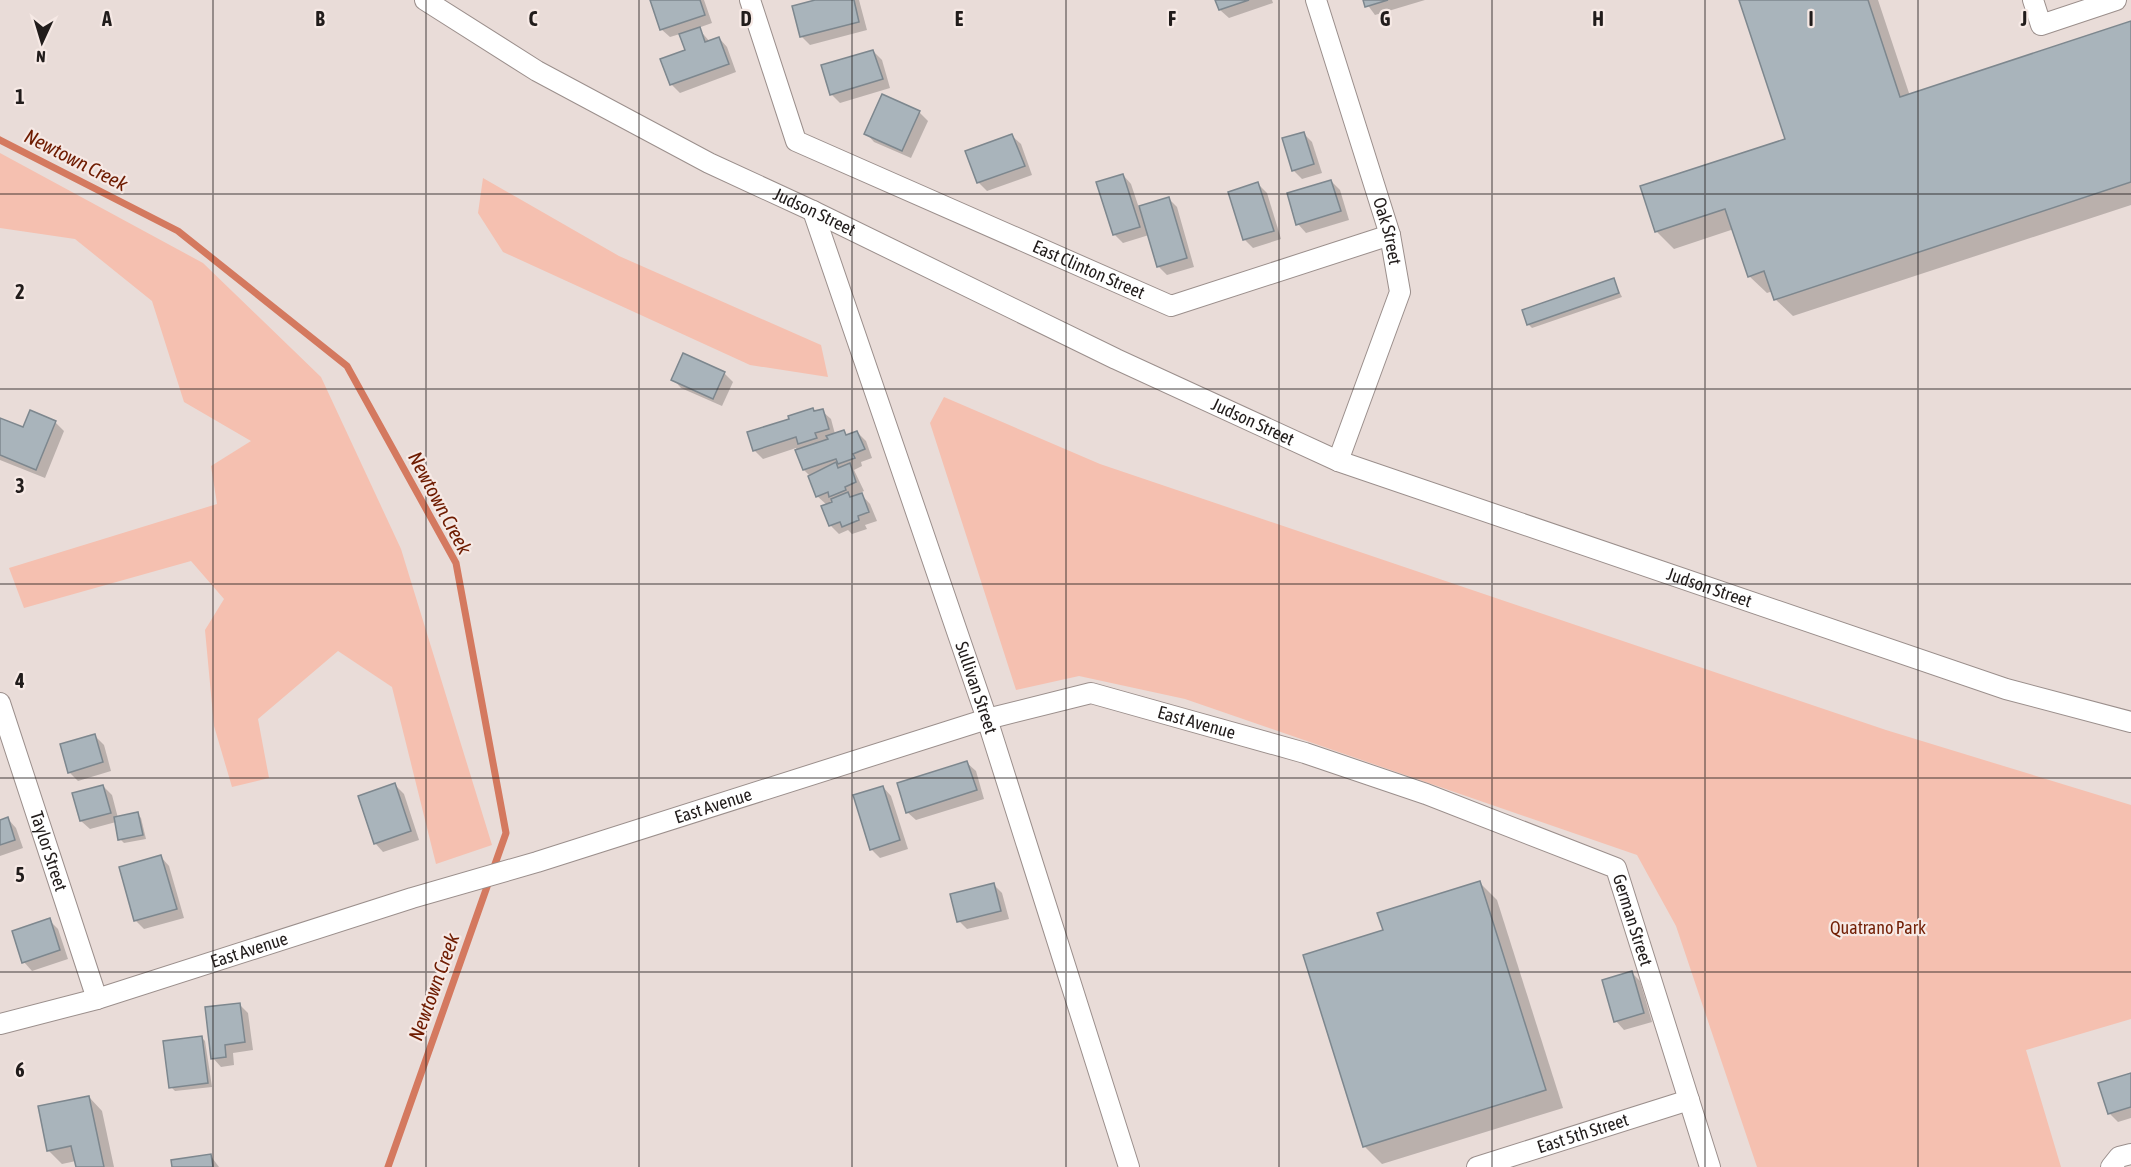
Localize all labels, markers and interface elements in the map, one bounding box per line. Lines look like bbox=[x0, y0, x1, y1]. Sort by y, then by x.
text: A bbox=[101, 7, 112, 30]
text: B bbox=[315, 7, 325, 30]
text: C bbox=[529, 7, 538, 30]
text: D bbox=[740, 7, 752, 30]
text: E bbox=[955, 7, 964, 30]
text: F bbox=[1168, 7, 1176, 30]
text: G bbox=[1380, 7, 1391, 30]
text: H bbox=[1592, 7, 1604, 30]
text: I bbox=[1808, 7, 1814, 30]
text: J bbox=[2020, 7, 2027, 30]
north arrow bbox=[12, 12, 72, 72]
text: N bbox=[36, 48, 46, 66]
text: 1 bbox=[15, 85, 25, 108]
water label: Newtown Creek bbox=[21, 124, 132, 195]
street label: Judson Street bbox=[770, 183, 859, 240]
street label: Oak Street bbox=[1369, 195, 1406, 266]
street label: East Clinton Street bbox=[1030, 236, 1148, 303]
text: 2 bbox=[15, 280, 25, 303]
street label: Judson Street bbox=[1208, 393, 1298, 449]
water label: Newtown Creek bbox=[404, 448, 477, 558]
text: 3 bbox=[15, 474, 25, 497]
street label: Judson Street bbox=[1664, 563, 1755, 611]
street label: Sullivan Street bbox=[951, 639, 1002, 737]
text: 4 bbox=[14, 669, 25, 692]
street label: East Avenue bbox=[1155, 701, 1238, 743]
street label: East Avenue bbox=[672, 783, 754, 828]
street label: Taylor Street bbox=[26, 808, 72, 894]
text: 5 bbox=[15, 863, 25, 886]
street label: German Street bbox=[1609, 871, 1657, 969]
park label: Quatrano Park bbox=[1830, 917, 1926, 938]
street label: East Avenue bbox=[208, 928, 290, 972]
water label: Newtown Creek bbox=[403, 930, 464, 1044]
text: 6 bbox=[15, 1058, 25, 1081]
street label: East 5th Street bbox=[1534, 1109, 1631, 1157]

